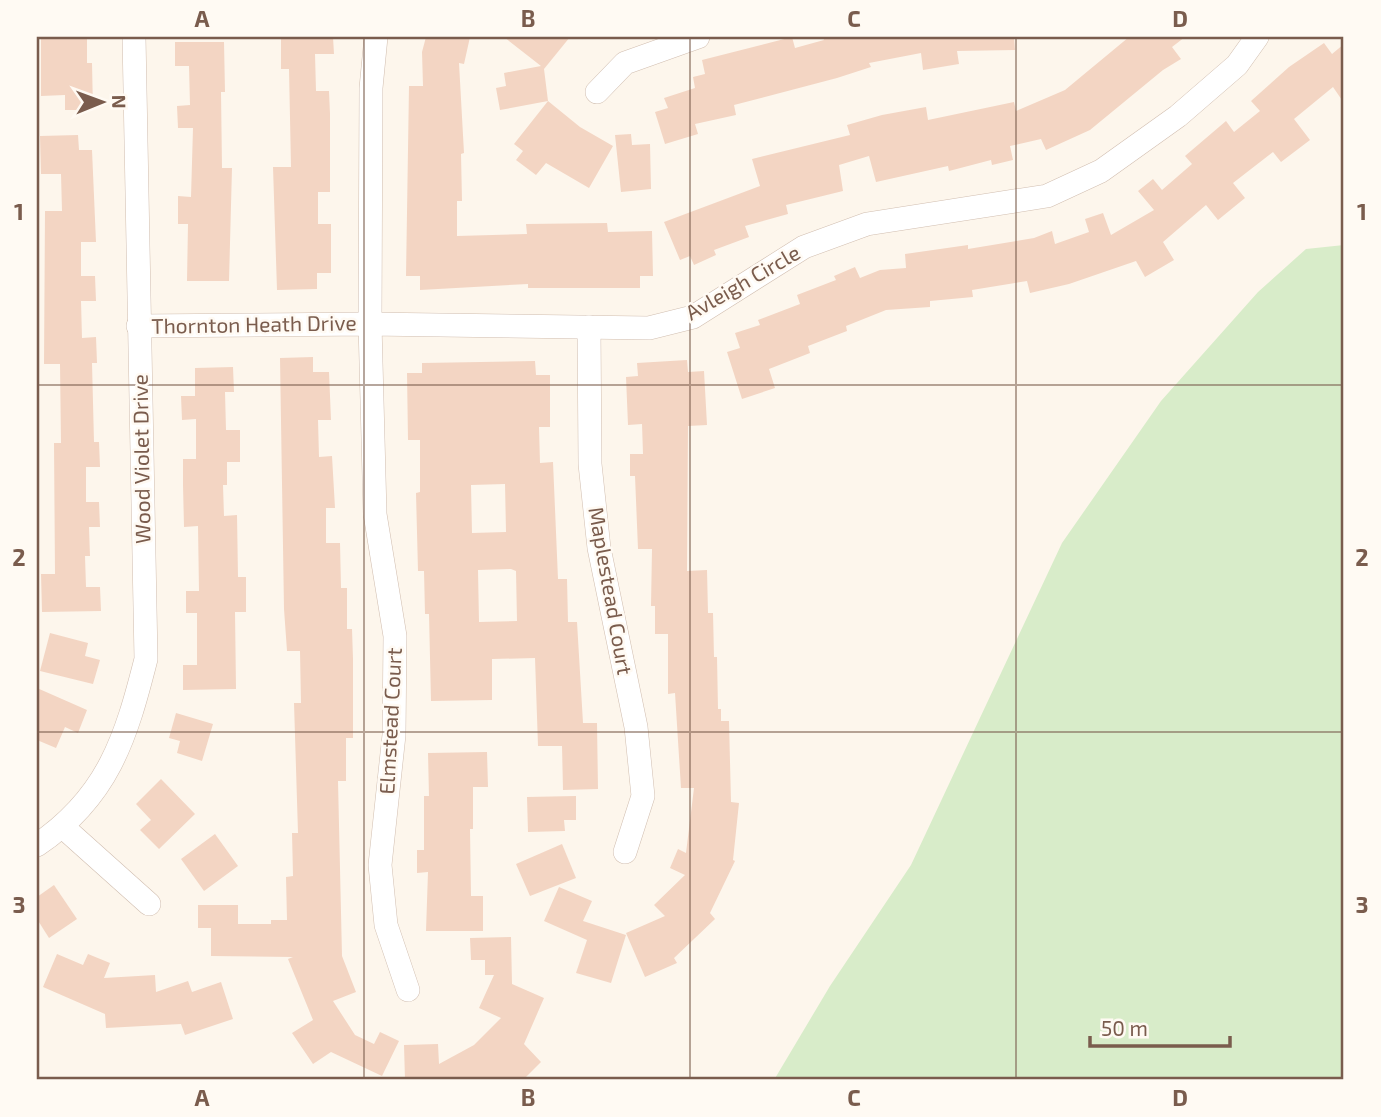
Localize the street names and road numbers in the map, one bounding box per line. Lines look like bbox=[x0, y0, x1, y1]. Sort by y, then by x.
street label: Avleigh Circle bbox=[680, 239, 804, 325]
street label: Thornton Heath Drive bbox=[151, 309, 357, 338]
street label: Wood Violet Drive bbox=[127, 374, 154, 544]
street label: Maplestead Court bbox=[584, 505, 639, 677]
street label: Elmstead Court bbox=[373, 647, 406, 795]

